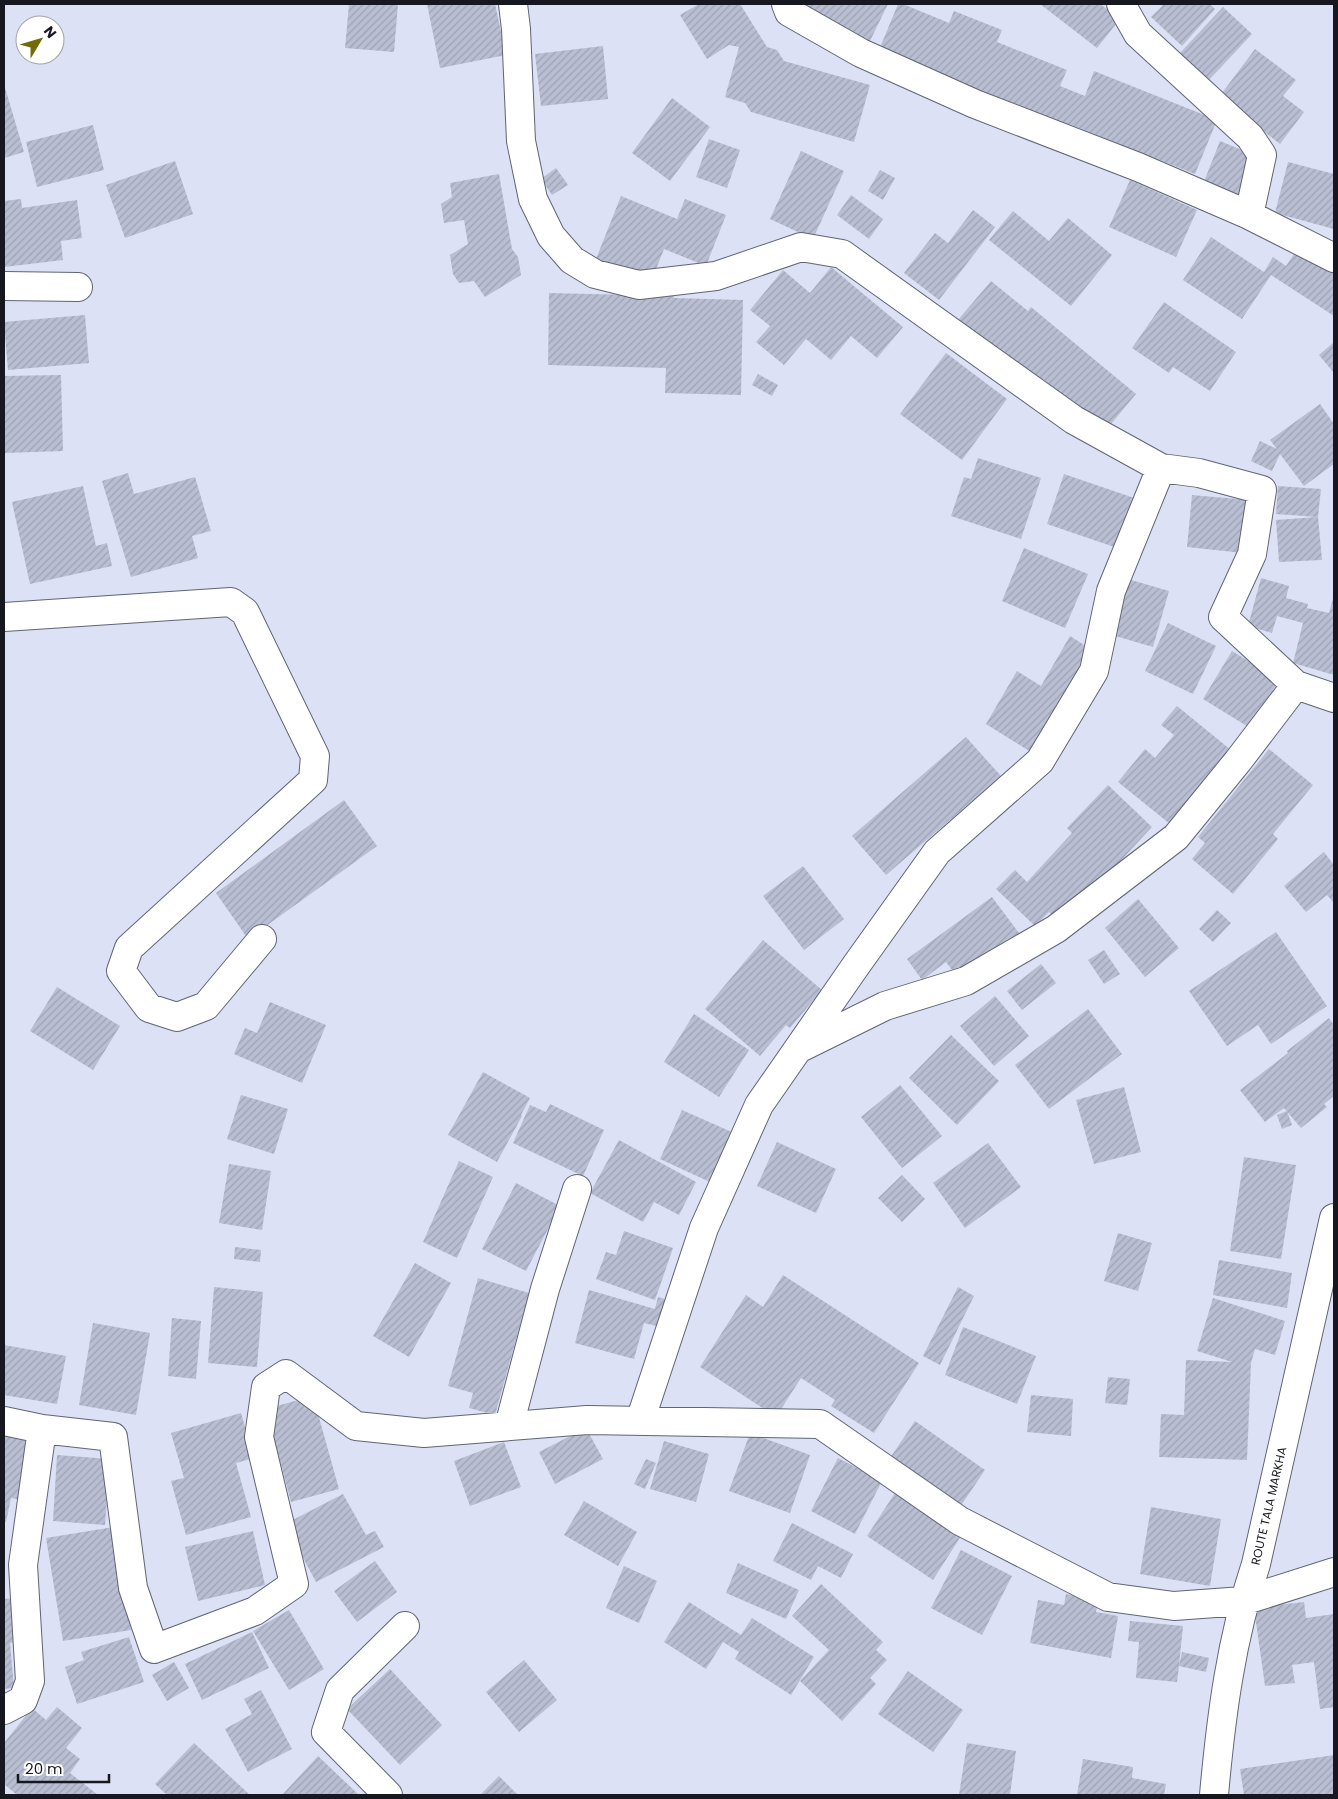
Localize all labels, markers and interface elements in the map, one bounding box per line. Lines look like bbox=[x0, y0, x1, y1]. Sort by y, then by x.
north arrow bbox=[15, 15, 65, 65]
text: N bbox=[39, 22, 61, 42]
street label: ROUTE TALA MARKHA bbox=[1247, 1445, 1290, 1567]
scale bar bbox=[18, 1752, 109, 1784]
text: 20 m bbox=[25, 1758, 63, 1779]

